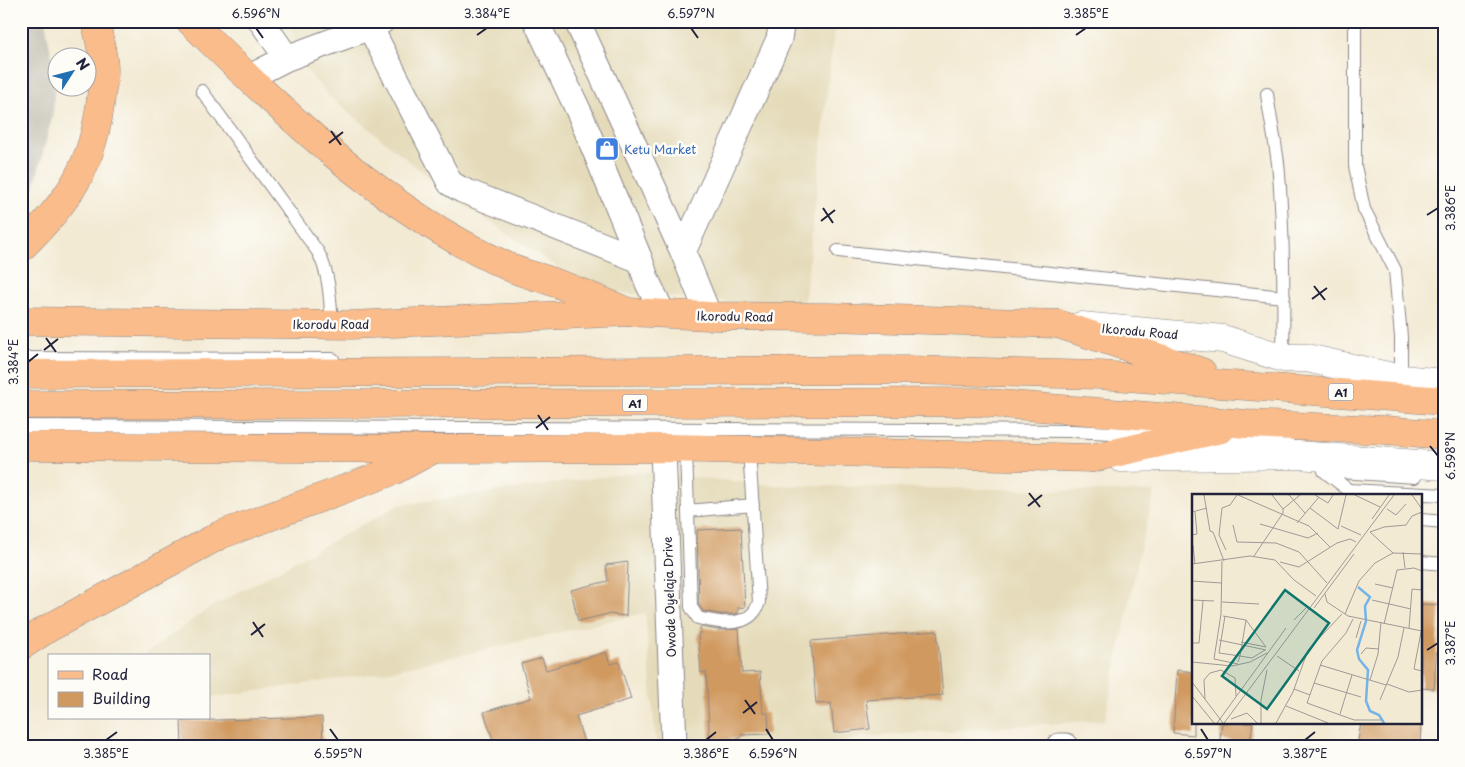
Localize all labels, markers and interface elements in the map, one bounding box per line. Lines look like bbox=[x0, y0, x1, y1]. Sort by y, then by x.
text: 6.596°N bbox=[232, 4, 280, 22]
text: 3.384°E bbox=[464, 4, 510, 22]
text: 6.597°N bbox=[667, 4, 715, 22]
text: 3.385°E bbox=[1063, 4, 1109, 22]
north arrow bbox=[48, 48, 98, 98]
text: N bbox=[71, 53, 95, 75]
shop icon: Ketu Market bbox=[594, 136, 620, 162]
place label: Ketu Market bbox=[624, 140, 696, 158]
text: 3.386°E bbox=[1441, 185, 1459, 231]
street label: Ikorodu Road bbox=[696, 306, 774, 326]
street label: Ikorodu Road bbox=[293, 315, 369, 333]
street label: Ikorodu Road bbox=[1101, 319, 1179, 343]
text: 3.384°E bbox=[4, 339, 22, 385]
road number: A1 bbox=[1328, 384, 1354, 401]
road number: A1 bbox=[622, 394, 648, 412]
text: 6.598°N bbox=[1441, 432, 1459, 480]
inset map bbox=[1192, 494, 1422, 724]
street label: Owode Oyelaja Drive bbox=[658, 536, 680, 658]
text: 3.387°E bbox=[1441, 620, 1459, 666]
legend bbox=[48, 654, 210, 720]
text: Road bbox=[92, 662, 128, 685]
text: Building bbox=[92, 686, 151, 709]
text: 3.385°E bbox=[83, 744, 129, 762]
text: 6.595°N bbox=[314, 744, 362, 762]
text: 3.386°E bbox=[683, 744, 729, 762]
text: 6.596°N bbox=[749, 744, 797, 762]
text: 6.597°N bbox=[1184, 744, 1232, 762]
text: 3.387°E bbox=[1282, 744, 1328, 762]

